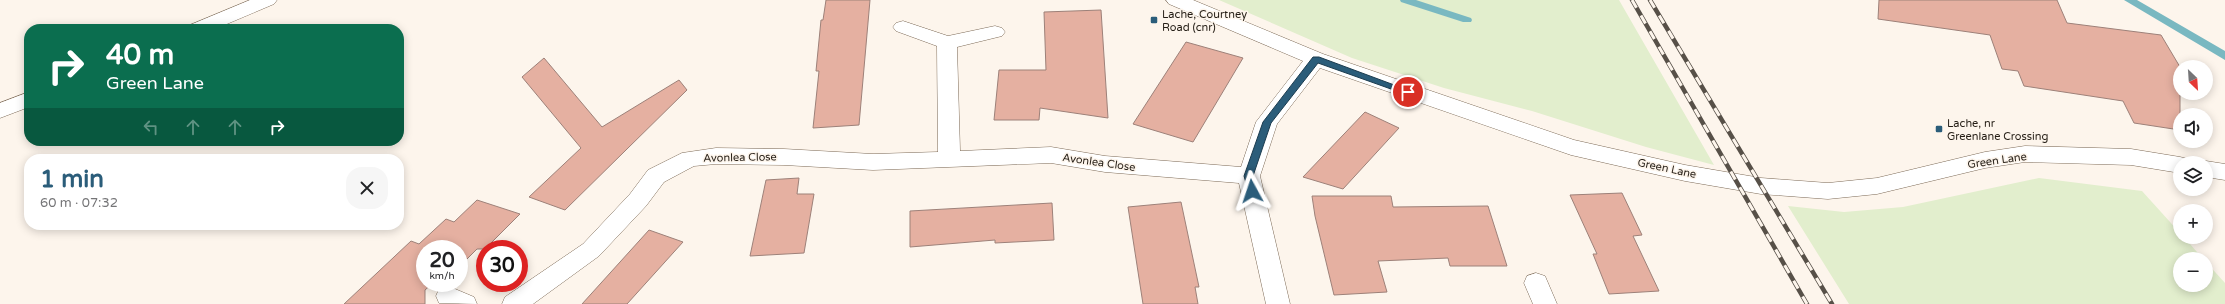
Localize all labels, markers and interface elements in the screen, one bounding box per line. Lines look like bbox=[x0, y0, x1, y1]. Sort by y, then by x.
place label: Lache, Courtney Road (cnr) bbox=[1162, 8, 1247, 34]
marker: Lache, Courtney Road (cnr) bbox=[1149, 15, 1159, 25]
text: 40 m bbox=[106, 38, 174, 72]
icon: right bbox=[40, 40, 92, 92]
north arrow bbox=[2173, 60, 2213, 100]
map controls bbox=[2173, 60, 2213, 292]
text: Green Lane bbox=[106, 72, 204, 94]
pin bbox=[1391, 75, 1425, 109]
icon: arrive bbox=[1397, 81, 1419, 103]
button: sound bbox=[2173, 108, 2213, 148]
icon: left bbox=[140, 116, 162, 138]
icon: ahead bbox=[182, 116, 204, 138]
icon: ahead bbox=[224, 116, 246, 138]
icon: right bbox=[266, 116, 288, 138]
place label: Lache, nr Greenlane Crossing bbox=[1947, 117, 2049, 143]
marker: Lache, nr Greenlane Crossing bbox=[1934, 124, 1944, 134]
street label: Avonlea Close bbox=[703, 150, 777, 165]
street label: Green Lane bbox=[1967, 150, 2028, 171]
street label: Avonlea Close bbox=[1062, 151, 1136, 174]
street label: Green Lane bbox=[1636, 156, 1698, 181]
button: layers bbox=[2173, 156, 2213, 196]
text: 1 min bbox=[40, 165, 104, 194]
button: close bbox=[346, 167, 388, 209]
position arrow bbox=[1231, 170, 1273, 212]
text: 60 m · 07:32 bbox=[40, 195, 118, 211]
button: + bbox=[2173, 204, 2213, 244]
speed limit sign: 30 bbox=[476, 240, 528, 292]
text: 20 bbox=[429, 249, 455, 273]
button: − bbox=[2173, 252, 2213, 292]
text: km/h bbox=[429, 270, 455, 282]

